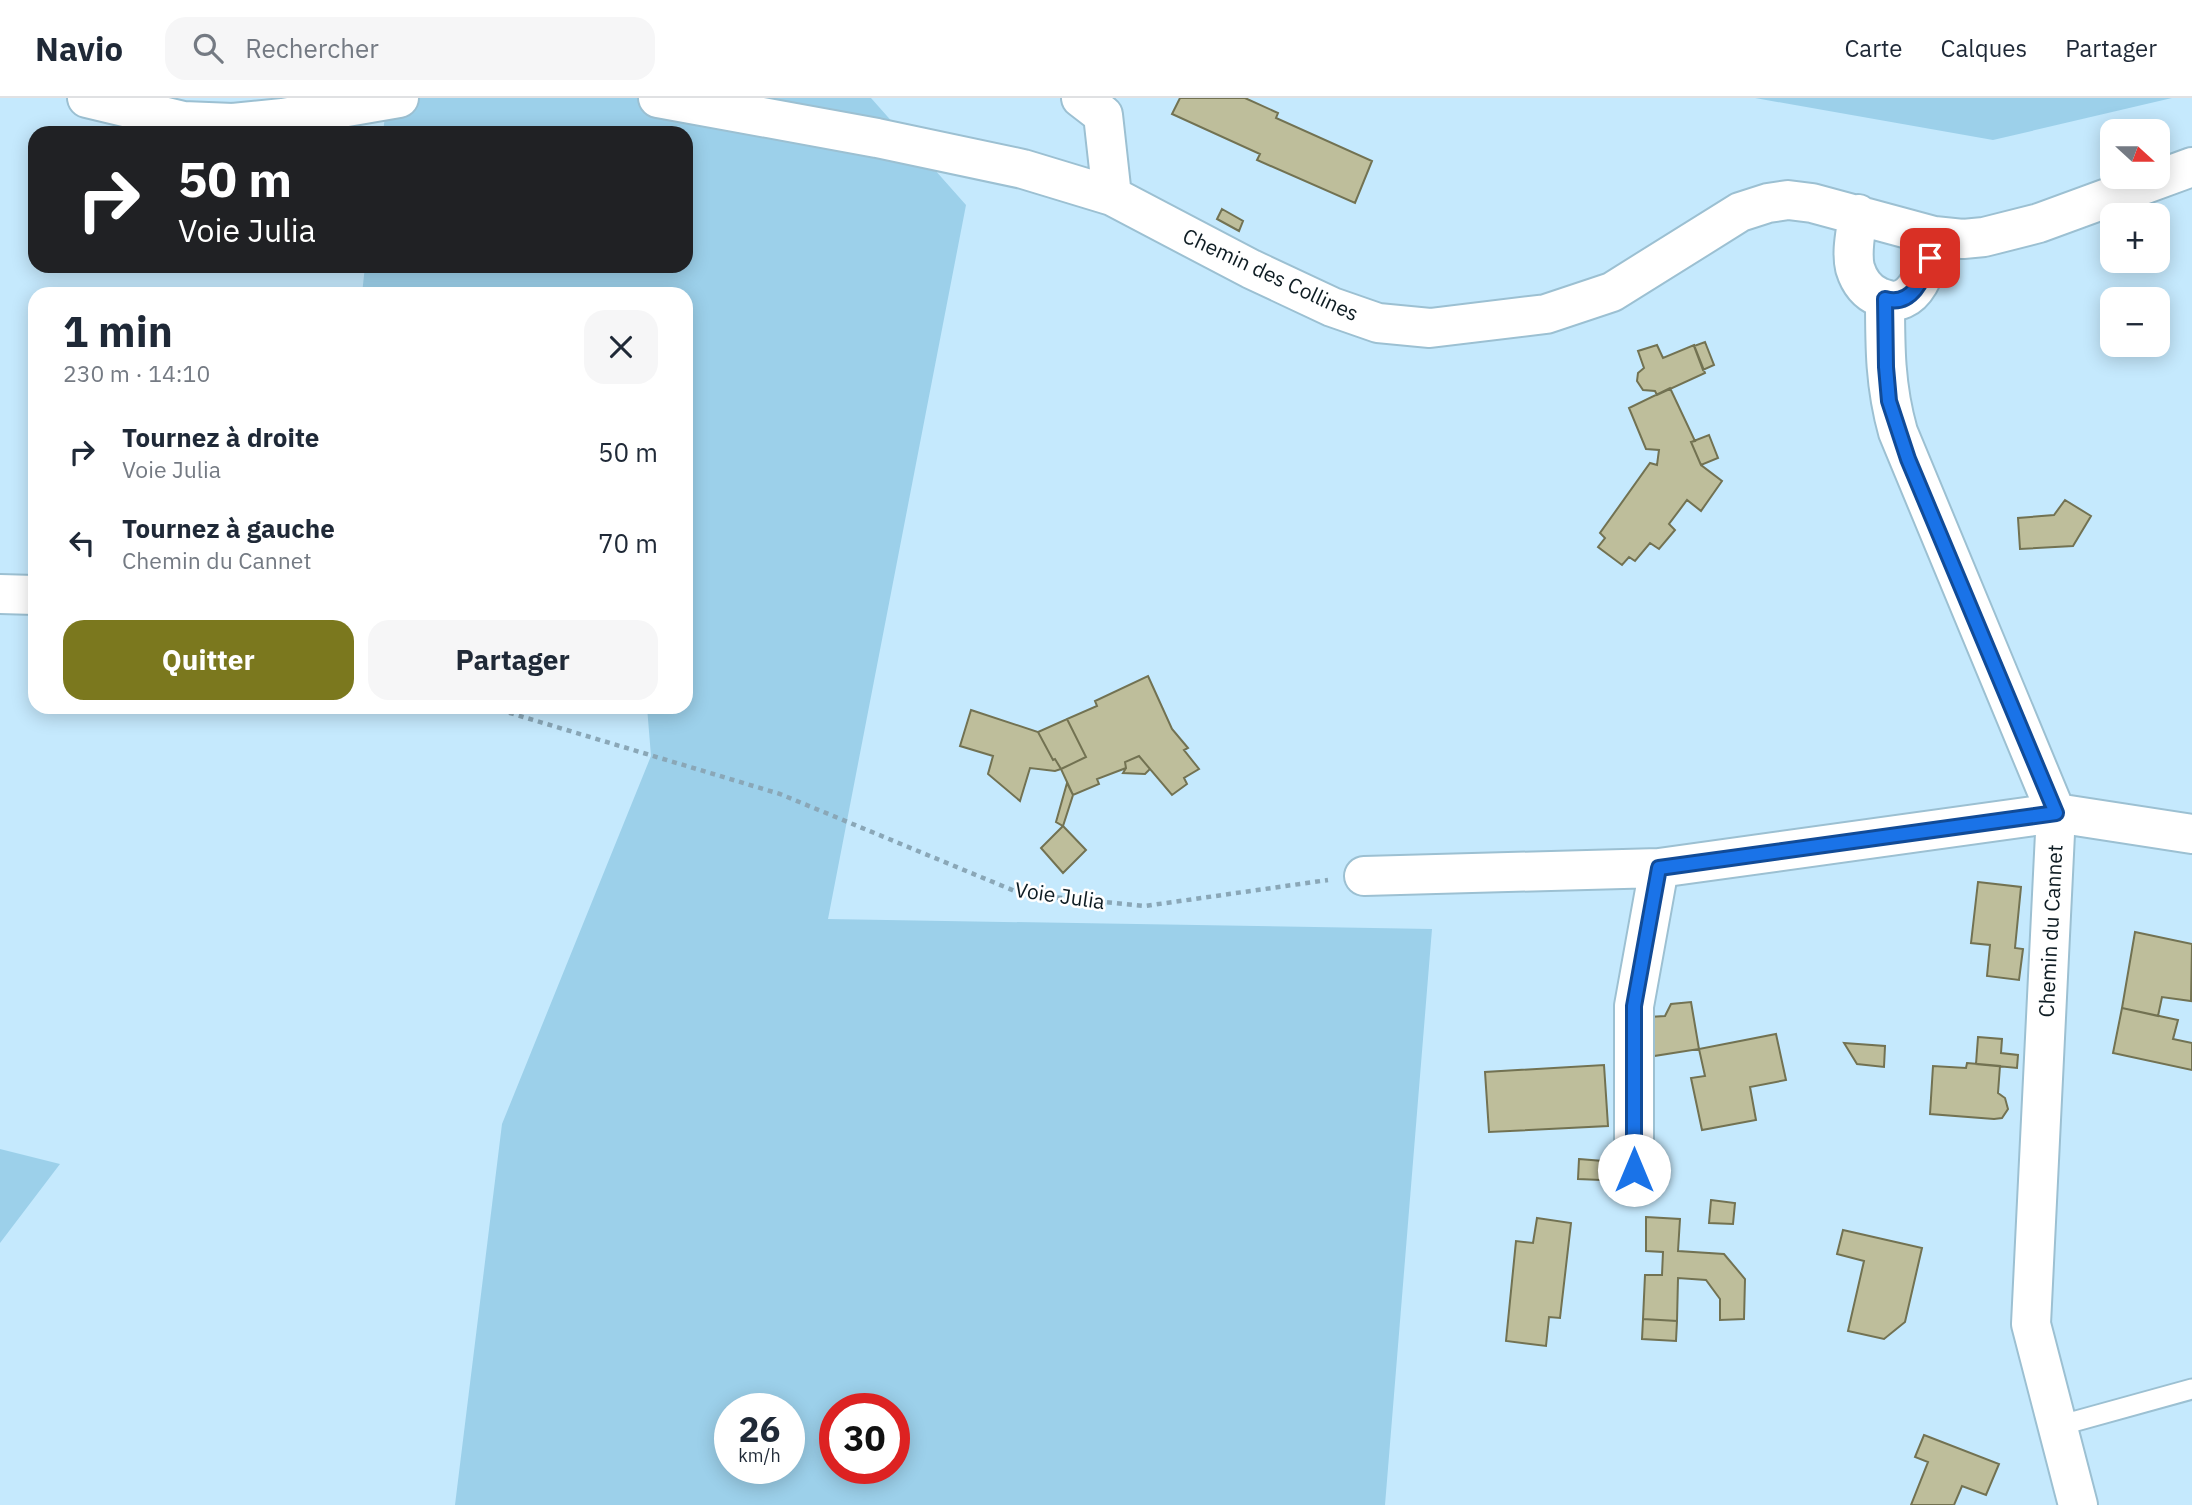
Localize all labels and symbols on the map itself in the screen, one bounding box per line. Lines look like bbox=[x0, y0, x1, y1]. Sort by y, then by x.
north arrow bbox=[2100, 119, 2170, 189]
street label: Chemin des Collines bbox=[1179, 221, 1363, 327]
pin bbox=[1900, 228, 1960, 288]
street label: Chemin du Cannet bbox=[2031, 844, 2069, 1018]
street label: Voie Julia bbox=[1013, 875, 1107, 915]
position arrow bbox=[1597, 1133, 1671, 1207]
speed limit sign: 30 bbox=[819, 1393, 910, 1484]

